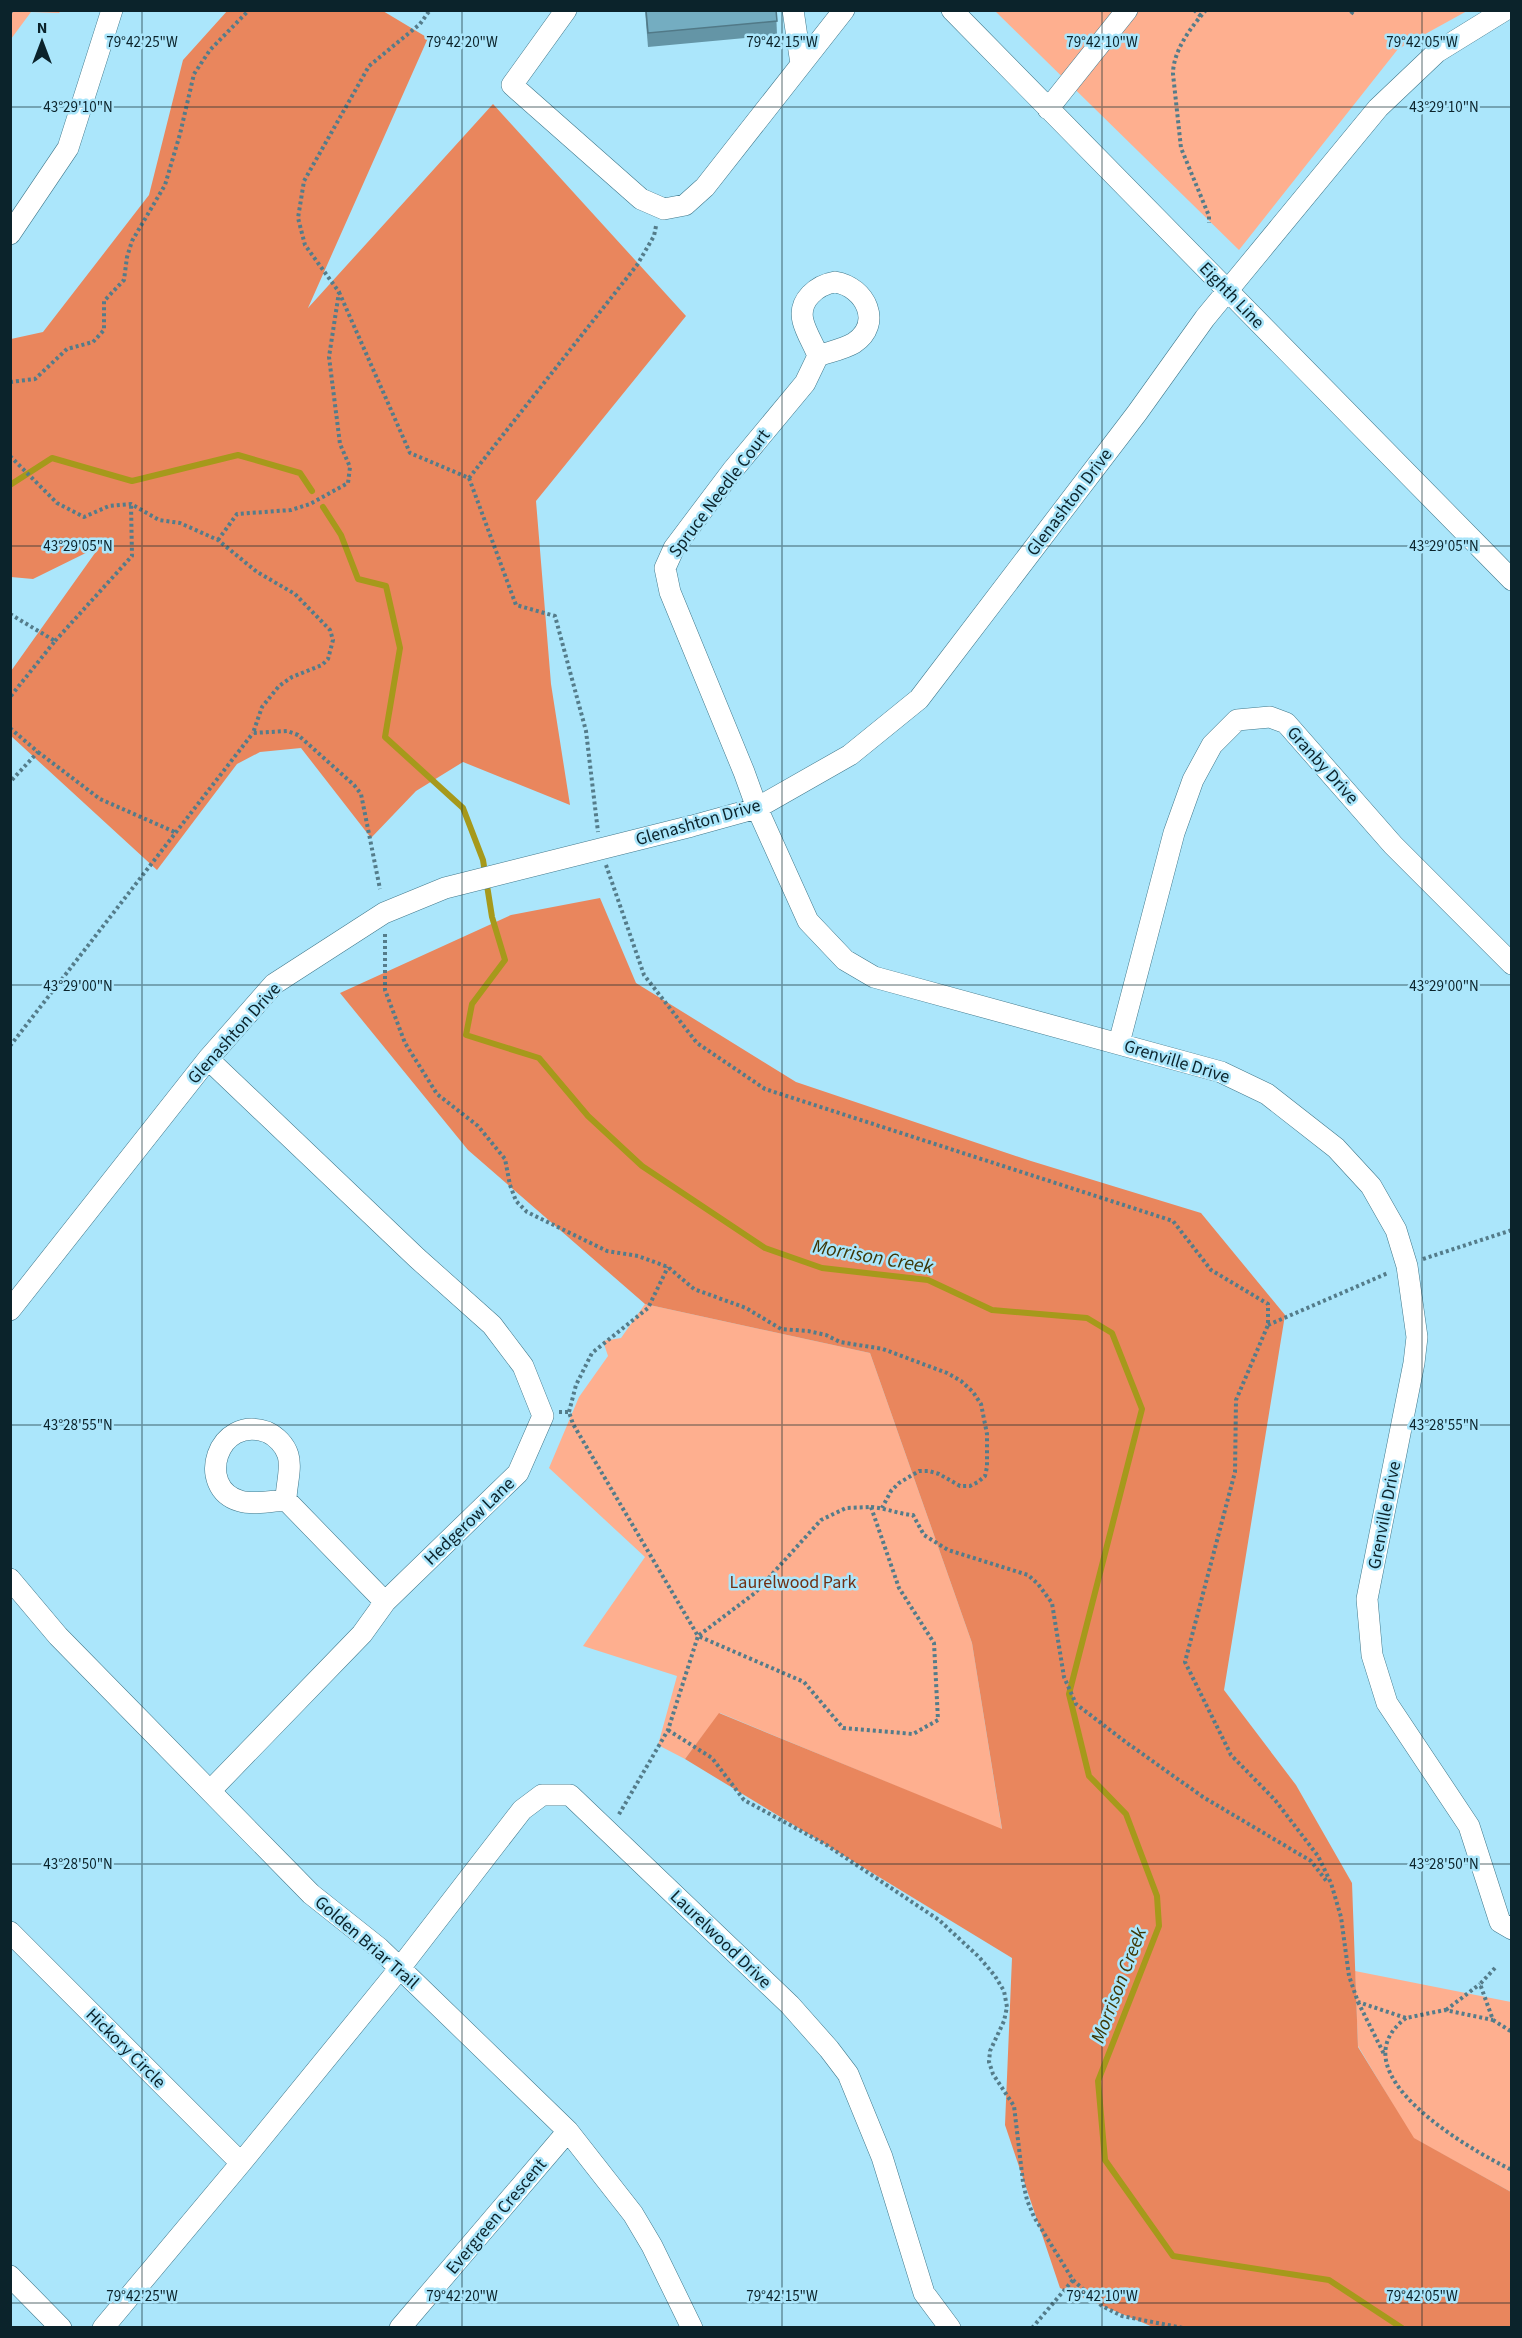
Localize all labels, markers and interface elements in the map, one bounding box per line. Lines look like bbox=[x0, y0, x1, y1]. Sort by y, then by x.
north arrow bbox=[12, 12, 72, 72]
text: N bbox=[37, 17, 47, 39]
text: 79°42'25"W bbox=[106, 32, 178, 53]
text: 79°42'20"W bbox=[426, 32, 498, 53]
text: 79°42'15"W bbox=[746, 32, 818, 53]
text: 79°42'10"W bbox=[1066, 32, 1138, 53]
text: 79°42'05"W bbox=[1386, 32, 1458, 53]
text: 43°29'10"N bbox=[43, 97, 113, 118]
text: 43°29'10"N bbox=[1409, 97, 1479, 118]
street label: Eighth Line bbox=[1193, 256, 1270, 334]
street label: Spruce Needle Court bbox=[663, 424, 776, 563]
street label: Glenashton Drive bbox=[1021, 443, 1118, 561]
text: 43°29'05"N bbox=[43, 536, 113, 557]
text: 43°29'05"N bbox=[1409, 536, 1479, 557]
street label: Granby Drive bbox=[1281, 721, 1364, 810]
street label: Glenashton Drive bbox=[633, 793, 764, 852]
text: 43°29'00"N bbox=[43, 976, 113, 997]
text: 43°29'00"N bbox=[1409, 976, 1479, 997]
street label: Glenashton Drive bbox=[182, 977, 287, 1090]
street label: Grenville Drive bbox=[1121, 1034, 1233, 1089]
water label: Morrison Creek bbox=[810, 1233, 936, 1281]
text: 43°28'55"N bbox=[43, 1415, 113, 1436]
text: 43°28'55"N bbox=[1409, 1415, 1479, 1436]
street label: Grenville Drive bbox=[1362, 1459, 1407, 1571]
street label: Hedgerow Lane bbox=[418, 1472, 520, 1571]
park label: Laurelwood Park bbox=[730, 1570, 856, 1595]
text: 43°28'50"N bbox=[43, 1854, 113, 1875]
text: 43°28'50"N bbox=[1409, 1854, 1479, 1875]
street label: Laurelwood Drive bbox=[664, 1884, 777, 1994]
street label: Golden Briar Trail bbox=[309, 1890, 424, 1995]
water label: Morrison Creek bbox=[1084, 1923, 1154, 2047]
street label: Hickory Circle bbox=[80, 2003, 171, 2094]
street label: Evergreen Crescent bbox=[440, 2153, 552, 2280]
text: 79°42'25"W bbox=[106, 2286, 178, 2307]
text: 79°42'20"W bbox=[426, 2286, 498, 2307]
text: 79°42'15"W bbox=[746, 2286, 818, 2307]
text: 79°42'10"W bbox=[1066, 2286, 1138, 2307]
text: 79°42'05"W bbox=[1386, 2286, 1458, 2307]

